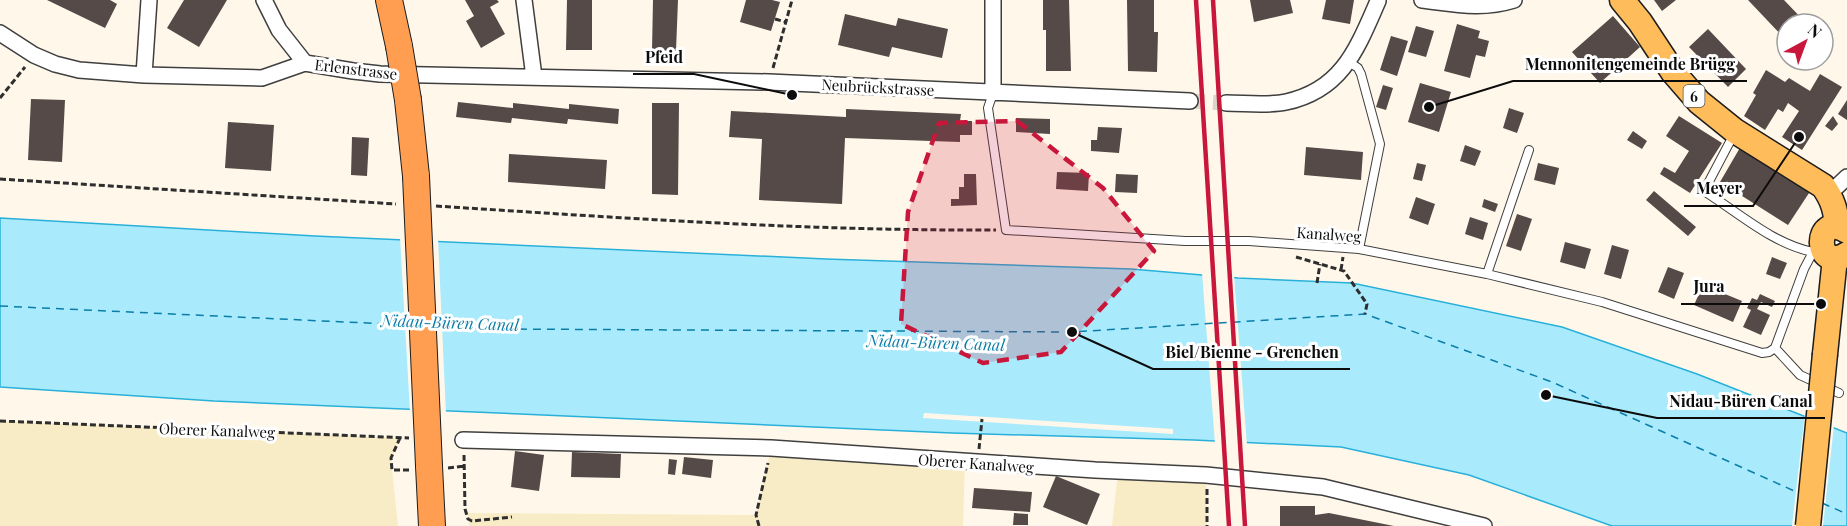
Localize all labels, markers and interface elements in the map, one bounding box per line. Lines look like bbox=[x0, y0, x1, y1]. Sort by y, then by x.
north arrow bbox=[1775, 12, 1835, 72]
text: N bbox=[1804, 19, 1827, 42]
callout: Pfeid bbox=[633, 40, 694, 74]
text: Pfeid bbox=[645, 46, 683, 67]
callout: Mennonitengemeinde Brügg bbox=[1513, 47, 1747, 81]
text: Mennonitengemeinde Brügg bbox=[1525, 53, 1735, 74]
street label: Erlenstrasse bbox=[313, 54, 399, 84]
street label: Neubrückstrasse bbox=[821, 74, 935, 100]
road number: 6 bbox=[1684, 85, 1704, 107]
callout: Meyer bbox=[1684, 172, 1753, 206]
text: Meyer bbox=[1696, 177, 1742, 198]
street label: Kanalweg bbox=[1296, 222, 1362, 246]
callout: Jura bbox=[1681, 270, 1736, 304]
text: Jura bbox=[1692, 275, 1725, 296]
water label: Nidau-Büren Canal bbox=[379, 309, 520, 335]
water label: Nidau-Büren Canal bbox=[865, 329, 1006, 355]
callout: Biel/Bienne - Grenchen bbox=[1153, 335, 1350, 369]
text: Biel/Bienne - Grenchen bbox=[1165, 341, 1339, 362]
callout: Nidau-Büren Canal bbox=[1657, 384, 1825, 418]
text: Nidau-Büren Canal bbox=[1669, 390, 1813, 411]
street label: Oberer Kanalweg bbox=[159, 418, 275, 442]
street label: Oberer Kanalweg bbox=[917, 449, 1035, 477]

